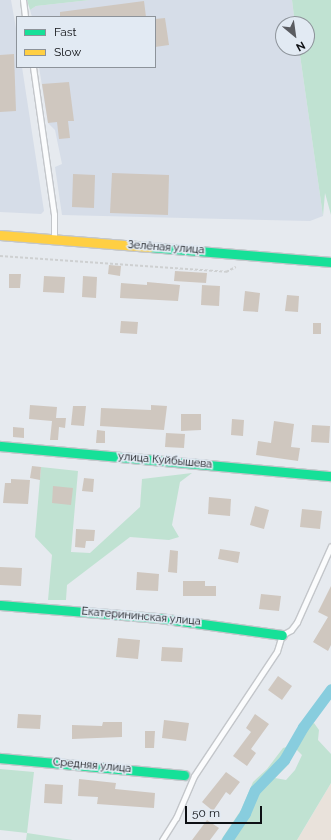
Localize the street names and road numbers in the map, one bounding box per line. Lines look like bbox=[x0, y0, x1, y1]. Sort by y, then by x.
street label: Зелёная улица bbox=[127, 239, 205, 257]
street label: улица Куйбышева bbox=[117, 450, 213, 472]
street label: Екатерининская улица bbox=[81, 605, 201, 629]
street label: Средняя улица bbox=[52, 756, 132, 776]

